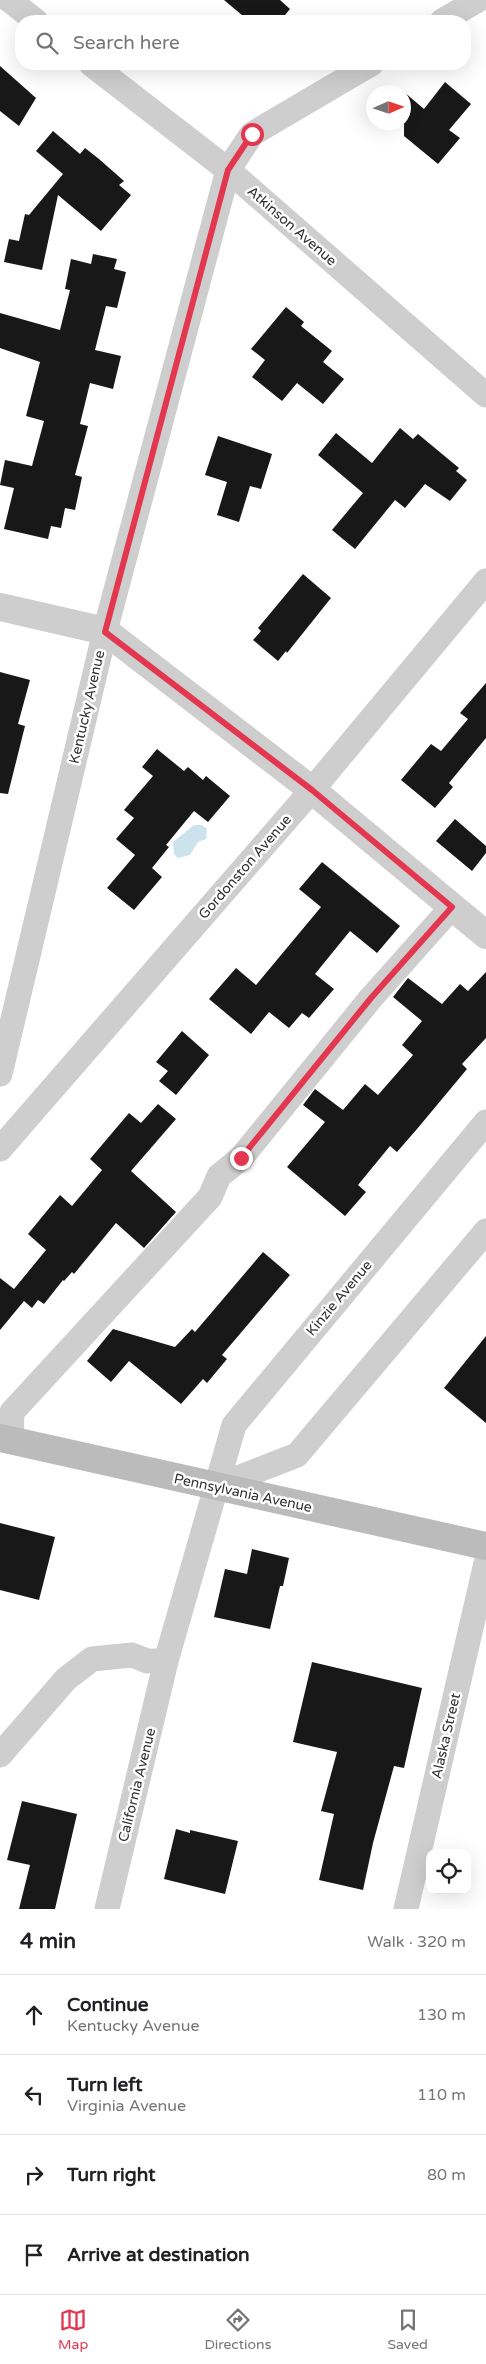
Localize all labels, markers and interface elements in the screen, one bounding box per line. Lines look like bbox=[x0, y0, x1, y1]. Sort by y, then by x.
search box bbox=[15, 15, 471, 70]
icon: search bbox=[33, 29, 61, 57]
text: Search here bbox=[73, 32, 180, 54]
north arrow bbox=[366, 85, 411, 130]
route start bbox=[241, 123, 264, 146]
street label: Atkinson Avenue bbox=[244, 183, 340, 269]
street label: Kentucky Avenue bbox=[66, 649, 108, 765]
street label: Gordonston Avenue bbox=[195, 811, 295, 923]
route end bbox=[230, 1147, 253, 1170]
street label: Kinzie Avenue bbox=[302, 1257, 376, 1339]
street label: Pennsylvania Avenue bbox=[172, 1470, 314, 1516]
street label: Alaska Street bbox=[428, 1691, 464, 1781]
street label: California Avenue bbox=[115, 1726, 159, 1844]
map controls bbox=[426, 1849, 471, 1894]
button: locate bbox=[426, 1849, 471, 1894]
text: 4 min bbox=[20, 1929, 76, 1954]
text: Walk · 320 m bbox=[367, 1932, 466, 1952]
text: Continue bbox=[67, 1994, 149, 2016]
icon: ahead bbox=[20, 2001, 48, 2029]
text: 130 m bbox=[417, 2005, 466, 2025]
text: Kentucky Avenue bbox=[67, 2016, 199, 2036]
text: Turn left bbox=[67, 2074, 143, 2096]
icon: left bbox=[20, 2081, 48, 2109]
text: 110 m bbox=[417, 2085, 466, 2105]
text: Virginia Avenue bbox=[67, 2096, 186, 2116]
icon: right bbox=[20, 2161, 48, 2189]
text: Turn right bbox=[67, 2164, 155, 2186]
text: 80 m bbox=[427, 2165, 466, 2185]
icon: arrive bbox=[20, 2241, 48, 2269]
text: Arrive at destination bbox=[67, 2244, 250, 2266]
tab: Map bbox=[58, 2306, 88, 2353]
tab: Directions bbox=[204, 2306, 271, 2353]
tab: Saved bbox=[387, 2306, 428, 2353]

